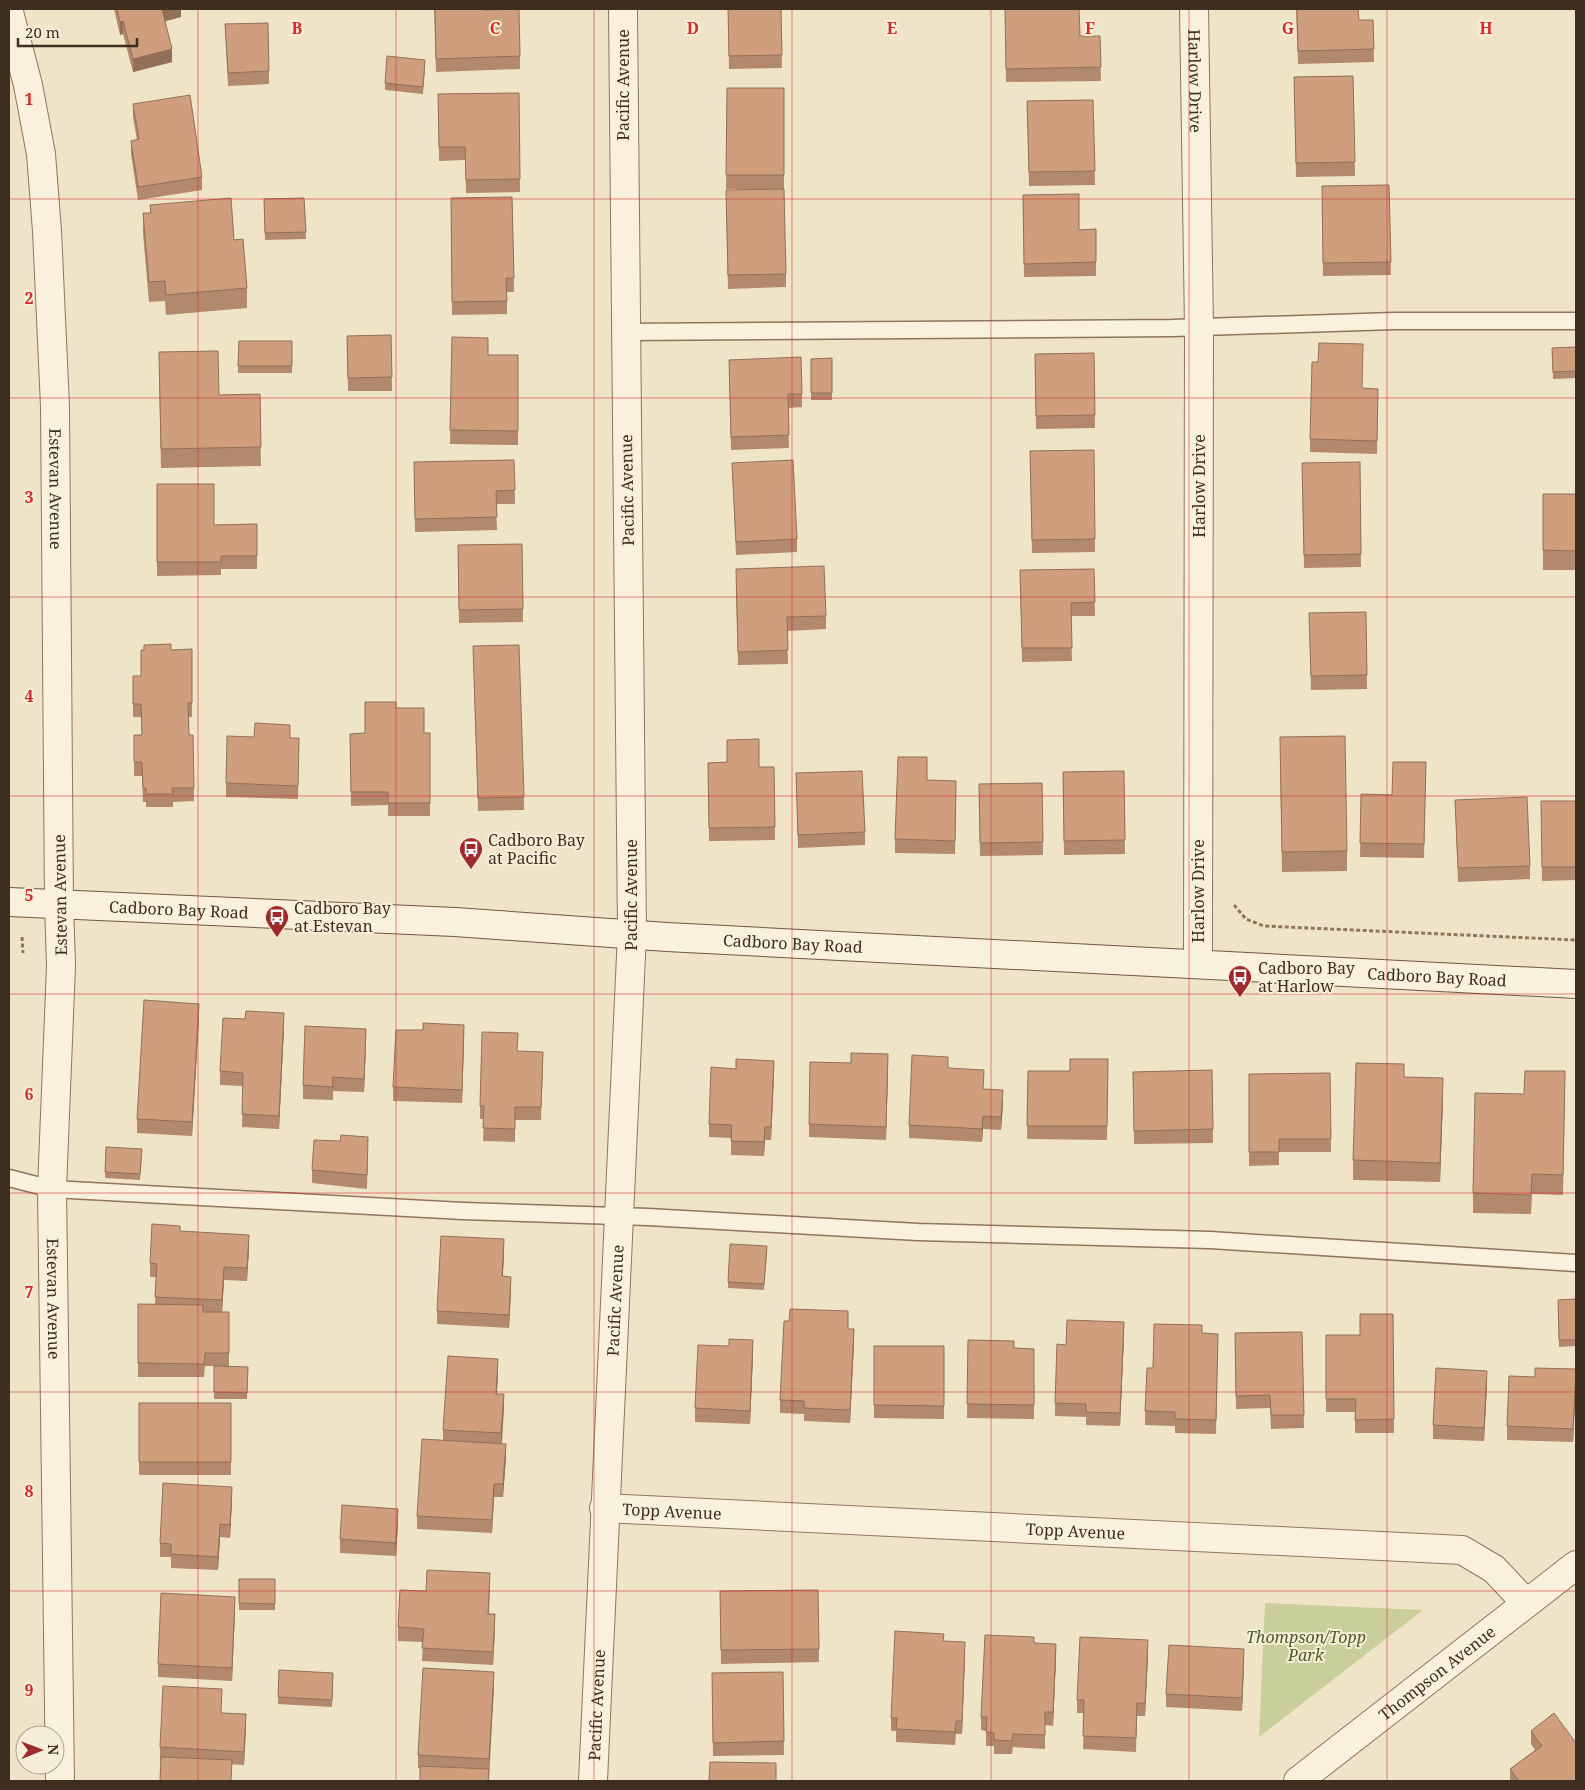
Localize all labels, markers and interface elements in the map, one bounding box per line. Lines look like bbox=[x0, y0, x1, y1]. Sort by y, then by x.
scale bar bbox=[18, 15, 136, 47]
text: B bbox=[292, 17, 303, 39]
text: C bbox=[490, 17, 501, 39]
text: D bbox=[687, 17, 699, 39]
text: E bbox=[887, 17, 897, 39]
text: F bbox=[1085, 17, 1095, 39]
text: G bbox=[1282, 17, 1294, 39]
text: H bbox=[1479, 17, 1493, 39]
text: 20 m bbox=[25, 22, 60, 42]
street label: Pacific Avenue bbox=[612, 29, 634, 141]
street label: Harlow Drive bbox=[1183, 29, 1207, 133]
text: 1 bbox=[24, 88, 34, 110]
text: 2 bbox=[24, 287, 34, 309]
street label: Estevan Avenue bbox=[44, 428, 67, 550]
street label: Pacific Avenue bbox=[615, 434, 639, 546]
street label: Harlow Drive bbox=[1188, 434, 1210, 538]
text: 3 bbox=[24, 486, 34, 508]
text: 4 bbox=[24, 685, 34, 707]
place label: Cadboro Bay at Pacific bbox=[488, 829, 586, 869]
street label: Estevan Avenue bbox=[48, 834, 72, 956]
bus stop icon: Cadboro Bay at Pacific bbox=[458, 836, 484, 870]
street label: Pacific Avenue bbox=[620, 839, 642, 951]
street label: Harlow Drive bbox=[1187, 839, 1209, 943]
text: 5 bbox=[24, 884, 34, 906]
street label: Cadboro Bay Road bbox=[109, 895, 249, 924]
place label: Cadboro Bay at Estevan bbox=[294, 897, 392, 937]
bus stop icon: Cadboro Bay at Estevan bbox=[264, 904, 290, 938]
street label: Cadboro Bay Road bbox=[723, 929, 863, 958]
place label: Cadboro Bay at Harlow bbox=[1258, 957, 1356, 997]
street label: Cadboro Bay Road bbox=[1367, 962, 1507, 991]
bus stop icon: Cadboro Bay at Harlow bbox=[1227, 964, 1253, 998]
text: 6 bbox=[24, 1083, 34, 1105]
street label: Estevan Avenue bbox=[42, 1238, 65, 1360]
street label: Pacific Avenue bbox=[602, 1244, 629, 1357]
text: 7 bbox=[24, 1281, 34, 1303]
text: 8 bbox=[24, 1480, 34, 1502]
street label: Topp Avenue bbox=[622, 1498, 722, 1525]
street label: Topp Avenue bbox=[1025, 1518, 1126, 1544]
street label: Thompson Avenue bbox=[1374, 1621, 1500, 1725]
park label: Thompson/Topp Park bbox=[1246, 1626, 1366, 1666]
street label: Pacific Avenue bbox=[583, 1649, 610, 1761]
text: 9 bbox=[24, 1679, 34, 1701]
north arrow bbox=[15, 1725, 65, 1775]
text: N bbox=[44, 1744, 63, 1755]

